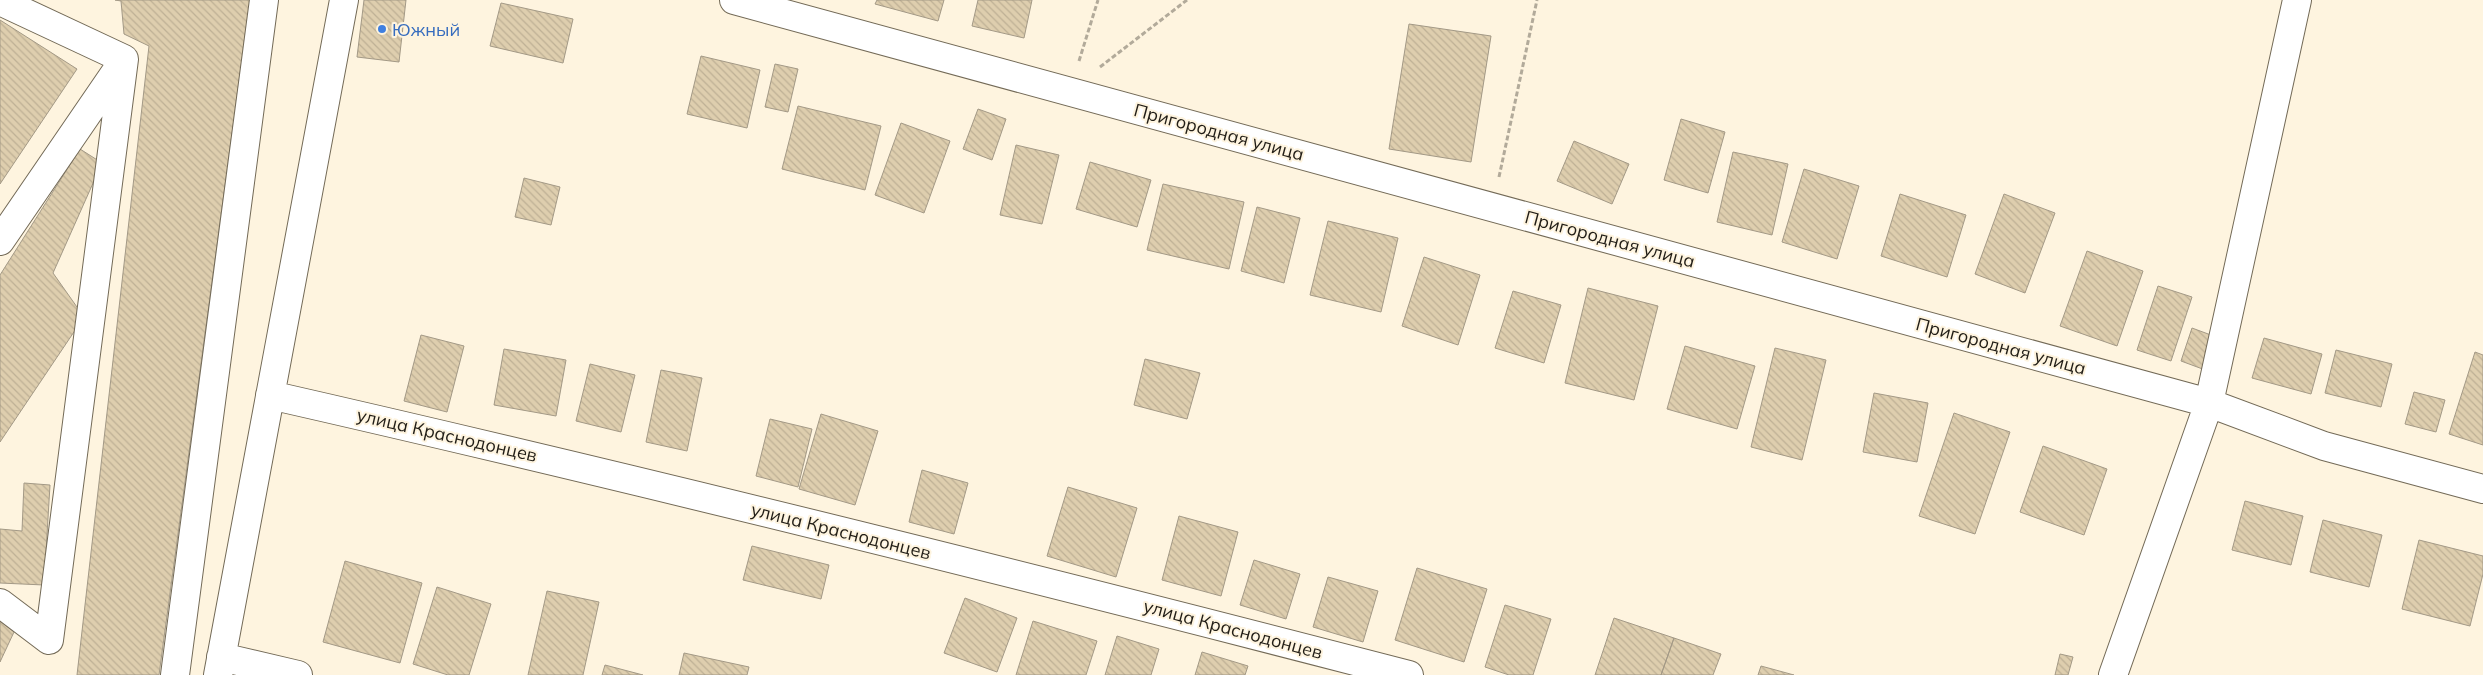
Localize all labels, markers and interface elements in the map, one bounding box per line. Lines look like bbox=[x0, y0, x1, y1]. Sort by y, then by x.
place label: Южный bbox=[392, 18, 460, 41]
marker: Южный bbox=[376, 23, 388, 35]
street label: Пригородная улица bbox=[1131, 98, 1307, 166]
street label: Пригородная улица bbox=[1522, 205, 1698, 273]
street label: Пригородная улица bbox=[1913, 312, 2089, 380]
street label: улица Краснодонцев bbox=[355, 403, 539, 467]
street label: улица Краснодонцев bbox=[749, 498, 933, 564]
street label: улица Краснодонцев bbox=[1141, 594, 1325, 664]

